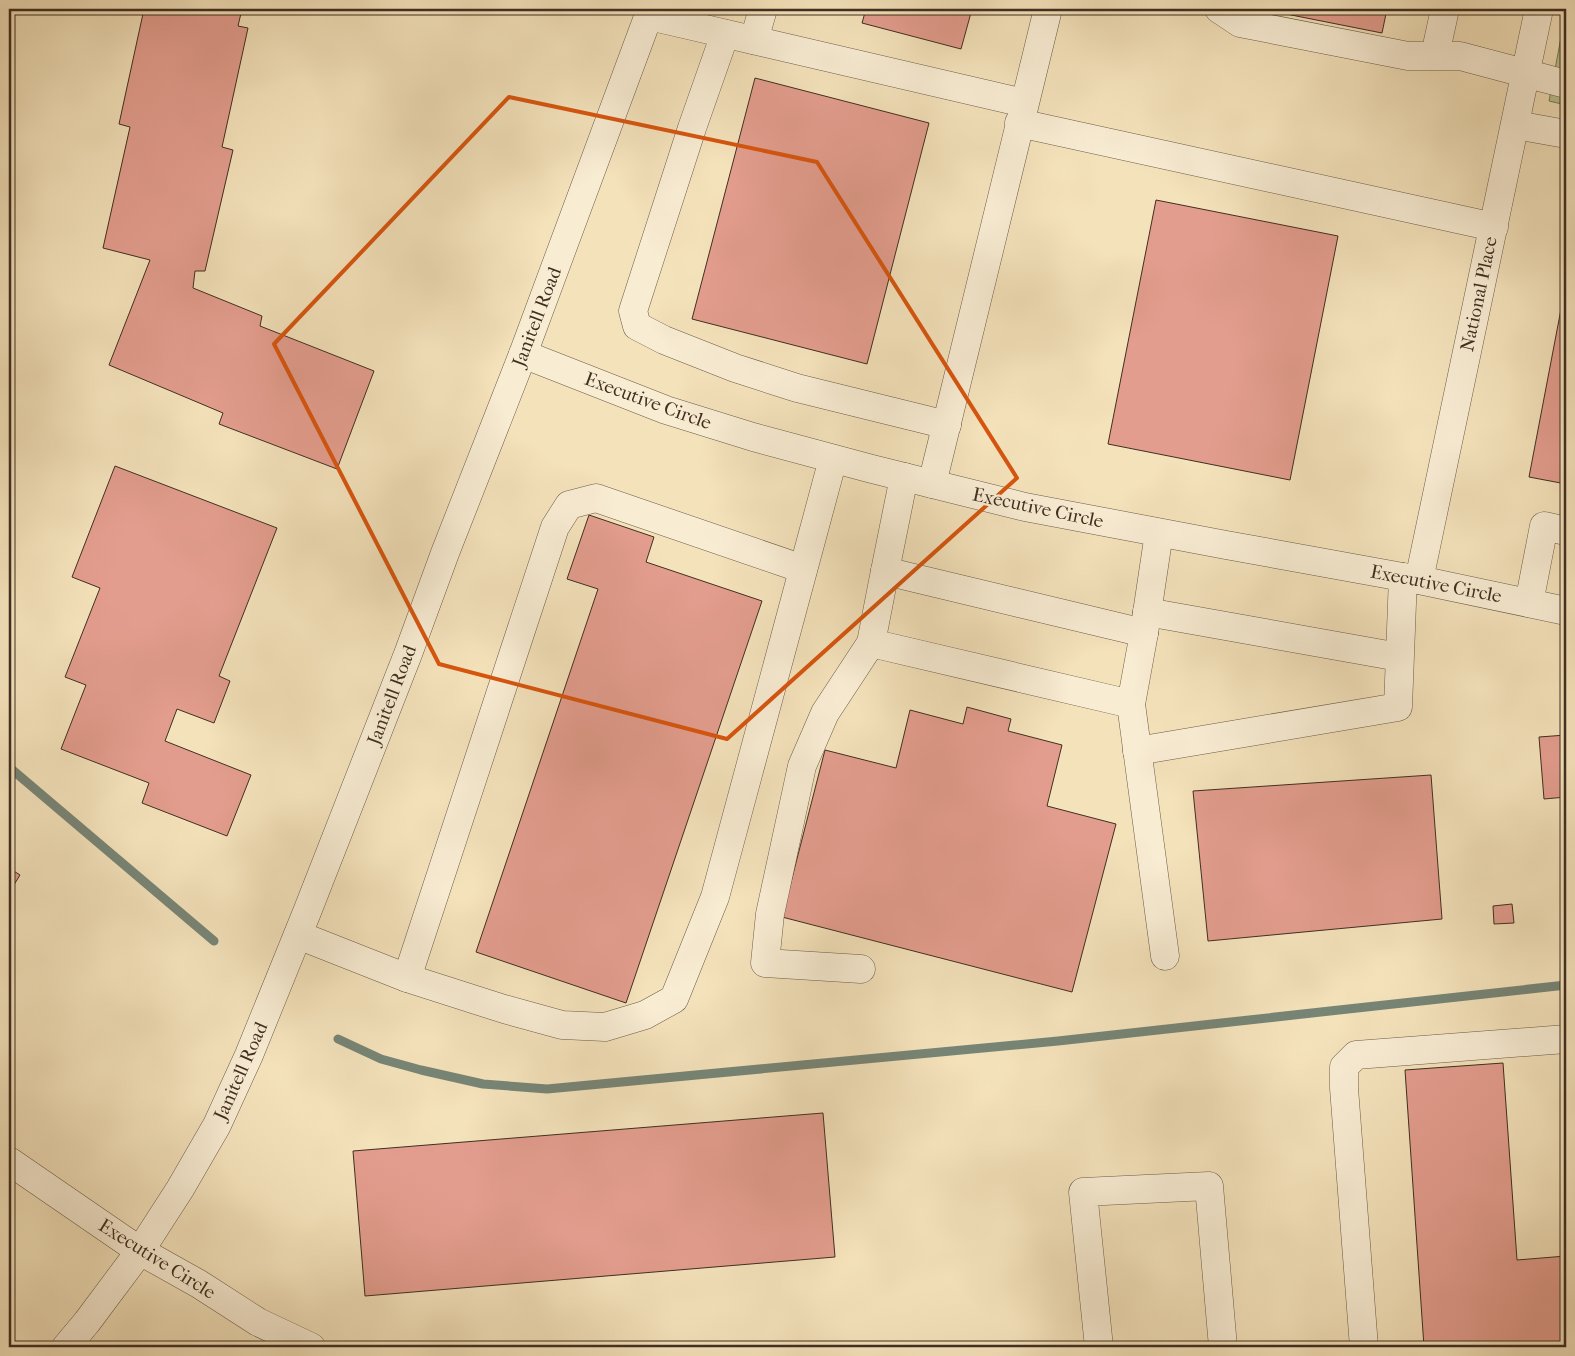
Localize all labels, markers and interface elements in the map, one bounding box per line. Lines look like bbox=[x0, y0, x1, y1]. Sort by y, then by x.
street label: National Place bbox=[1456, 235, 1502, 353]
street label: Janitell Road bbox=[507, 263, 566, 372]
street label: Executive Circle bbox=[582, 368, 714, 434]
street label: Executive Circle bbox=[970, 483, 1106, 533]
street label: Executive Circle bbox=[1368, 560, 1504, 608]
street label: Janitell Road bbox=[362, 641, 421, 750]
street label: Janitell Road bbox=[209, 1018, 273, 1125]
street label: Executive Circle bbox=[95, 1214, 219, 1304]

